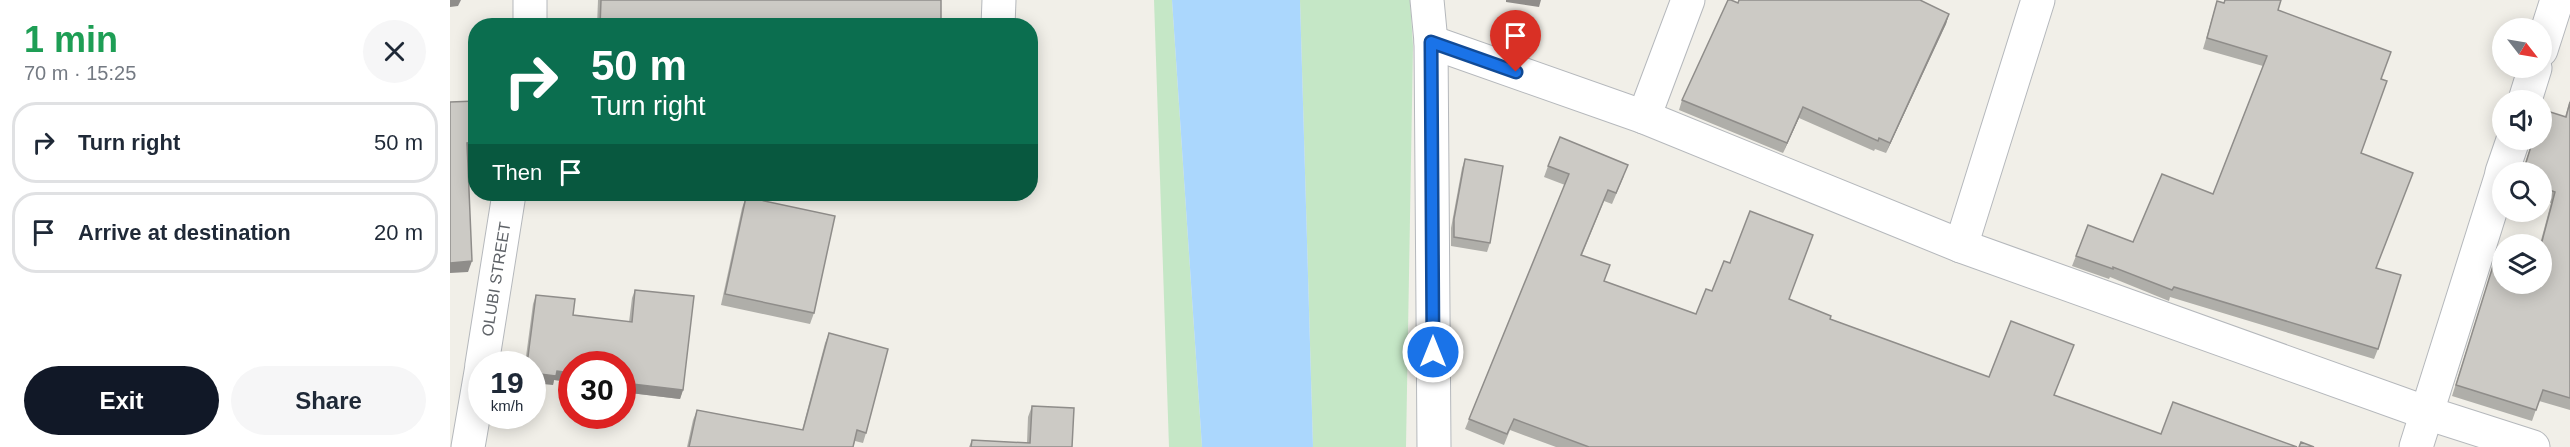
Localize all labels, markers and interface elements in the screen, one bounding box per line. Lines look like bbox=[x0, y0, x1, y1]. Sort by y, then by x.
pin bbox=[1490, 10, 1541, 72]
north arrow bbox=[2492, 18, 2552, 78]
map controls bbox=[2492, 18, 2552, 294]
text: 1 min bbox=[24, 19, 118, 60]
icon: arrive bbox=[1499, 19, 1532, 52]
button: close bbox=[363, 20, 426, 83]
icon: right bbox=[492, 42, 570, 120]
text: 50 m bbox=[591, 42, 687, 89]
text: 70 m · 15:25 bbox=[24, 62, 136, 84]
button: sound bbox=[2492, 90, 2552, 150]
text: Turn right bbox=[591, 91, 706, 121]
icon: right bbox=[27, 126, 60, 159]
text: Turn right bbox=[78, 130, 180, 155]
text: 50 m bbox=[374, 130, 423, 155]
icon: arrive bbox=[554, 156, 587, 189]
text: Then bbox=[492, 160, 542, 185]
button: search bbox=[2492, 162, 2552, 222]
icon: arrive bbox=[27, 216, 60, 249]
text: Arrive at destination bbox=[78, 220, 291, 245]
text: 20 m bbox=[374, 220, 423, 245]
street label: OLUBI STREET bbox=[479, 220, 513, 337]
button: layers bbox=[2492, 234, 2552, 294]
position arrow bbox=[1401, 320, 1465, 384]
speed limit sign: 30 bbox=[558, 351, 636, 429]
button: Exit bbox=[24, 366, 219, 435]
button: Share bbox=[231, 366, 426, 435]
text: 19 bbox=[490, 366, 524, 399]
text: km/h bbox=[491, 397, 523, 414]

